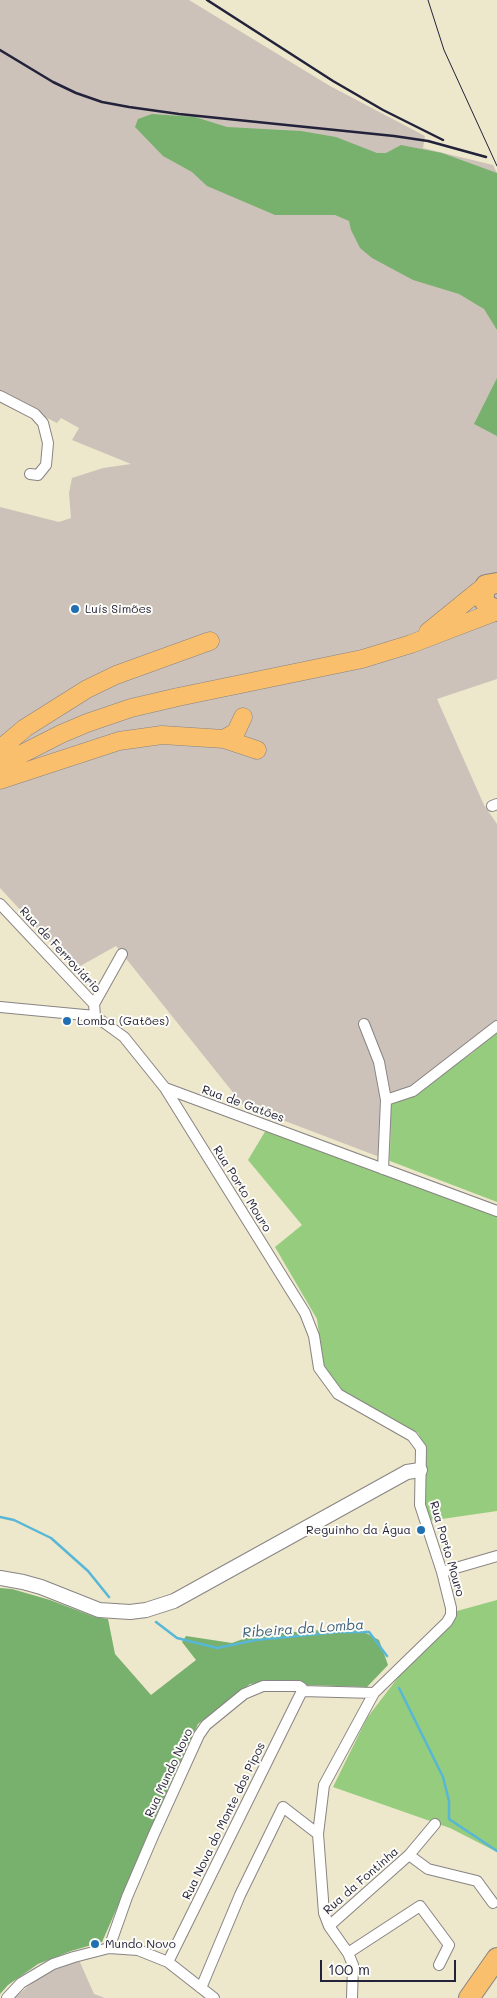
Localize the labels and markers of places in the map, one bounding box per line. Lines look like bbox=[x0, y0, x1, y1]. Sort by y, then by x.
place label: Luís Simões bbox=[85, 602, 152, 616]
marker: Luís Simões bbox=[69, 603, 81, 615]
place label: Lomba (Gatões) bbox=[77, 1014, 169, 1028]
marker: Lomba (Gatões) bbox=[61, 1015, 73, 1027]
place label: Reguinho da Água bbox=[306, 1523, 411, 1537]
marker: Reguinho da Água bbox=[415, 1524, 427, 1536]
place label: Mundo Novo bbox=[105, 1937, 176, 1951]
marker: Mundo Novo bbox=[89, 1938, 101, 1950]

